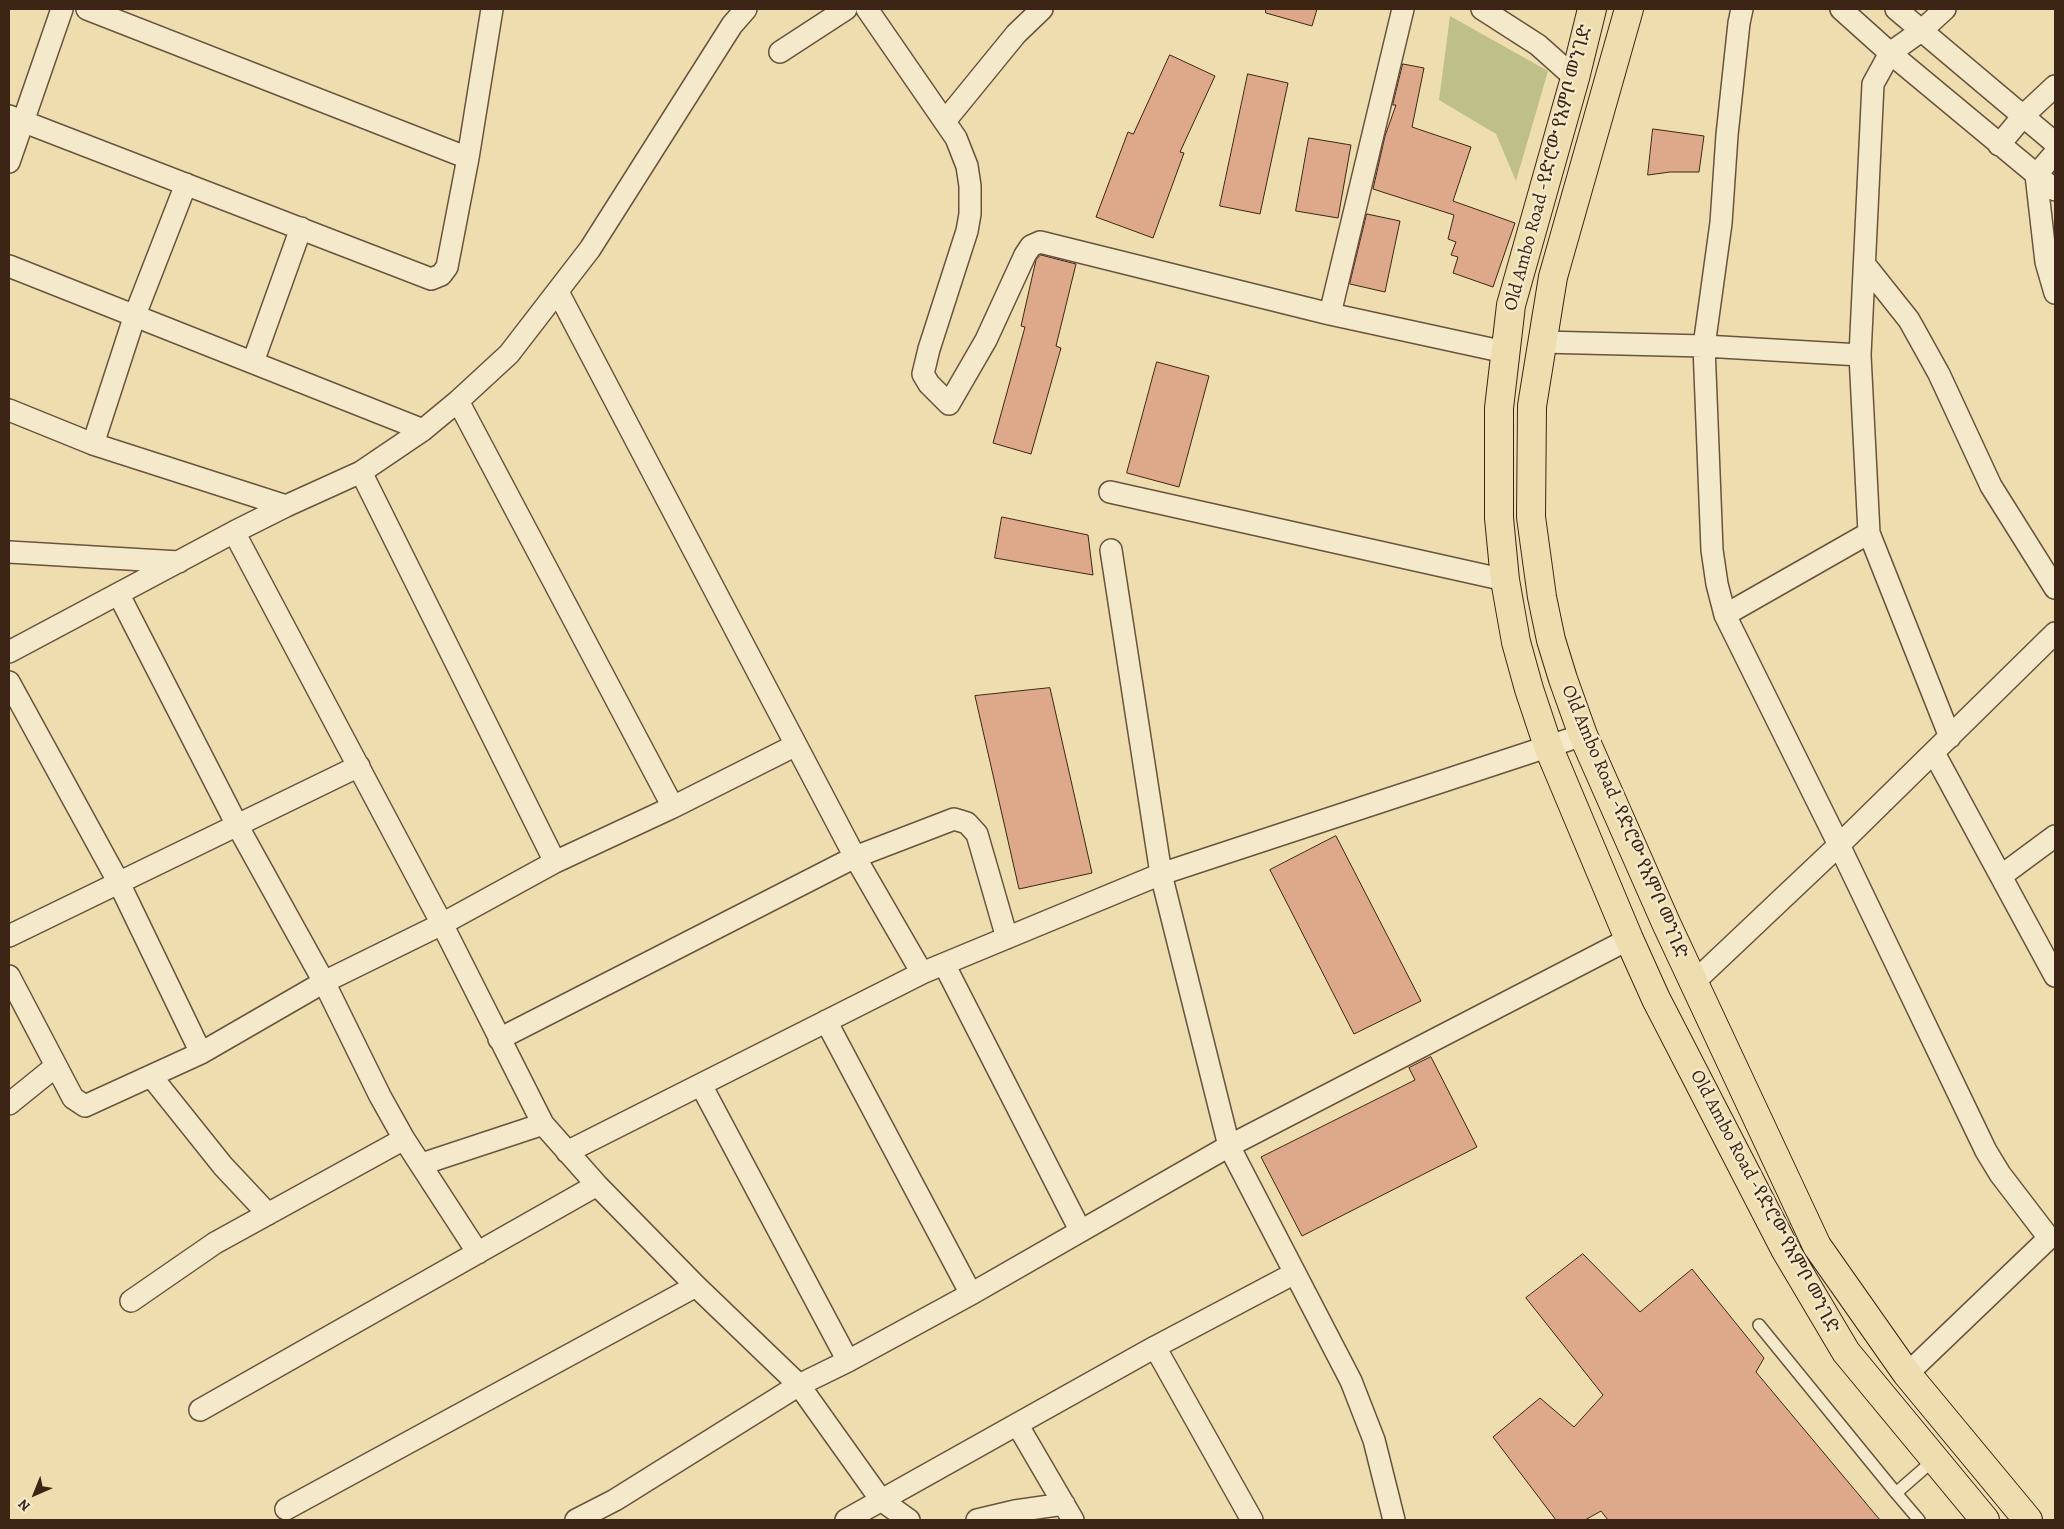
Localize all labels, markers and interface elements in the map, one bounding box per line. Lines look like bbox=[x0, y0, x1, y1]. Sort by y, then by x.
street label: Old Ambo Road -የድሮው የአምቦ መንገድ bbox=[1500, 22, 1598, 314]
street label: Old Ambo Road -የድሮው የአምቦ መንገድ bbox=[1556, 682, 1692, 962]
street label: Old Ambo Road -የድሮው የአምቦ መንገድ bbox=[1685, 1066, 1843, 1338]
north arrow bbox=[10, 1469, 60, 1519]
text: N bbox=[14, 1495, 35, 1516]

